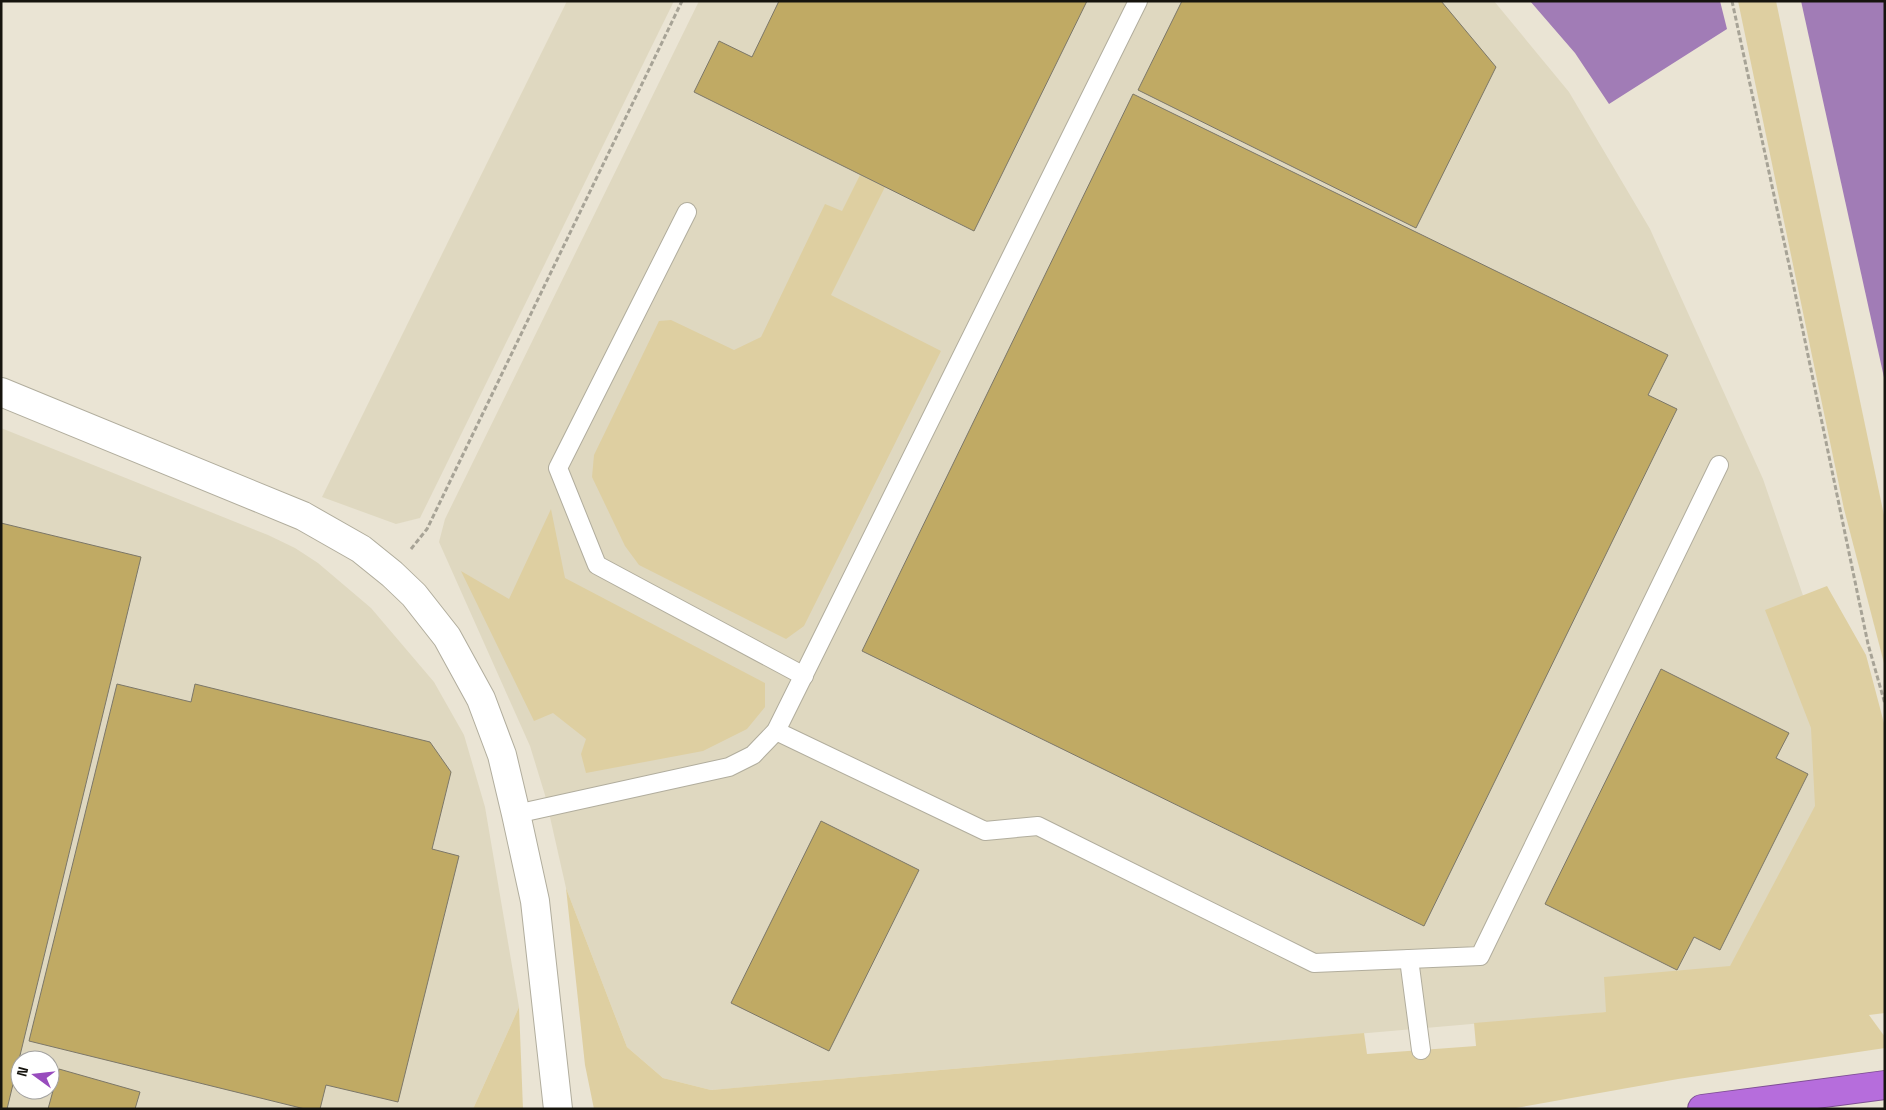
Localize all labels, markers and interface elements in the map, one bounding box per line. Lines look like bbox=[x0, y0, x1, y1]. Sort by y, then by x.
north arrow bbox=[10, 1050, 60, 1100]
text: N bbox=[13, 1065, 32, 1079]

